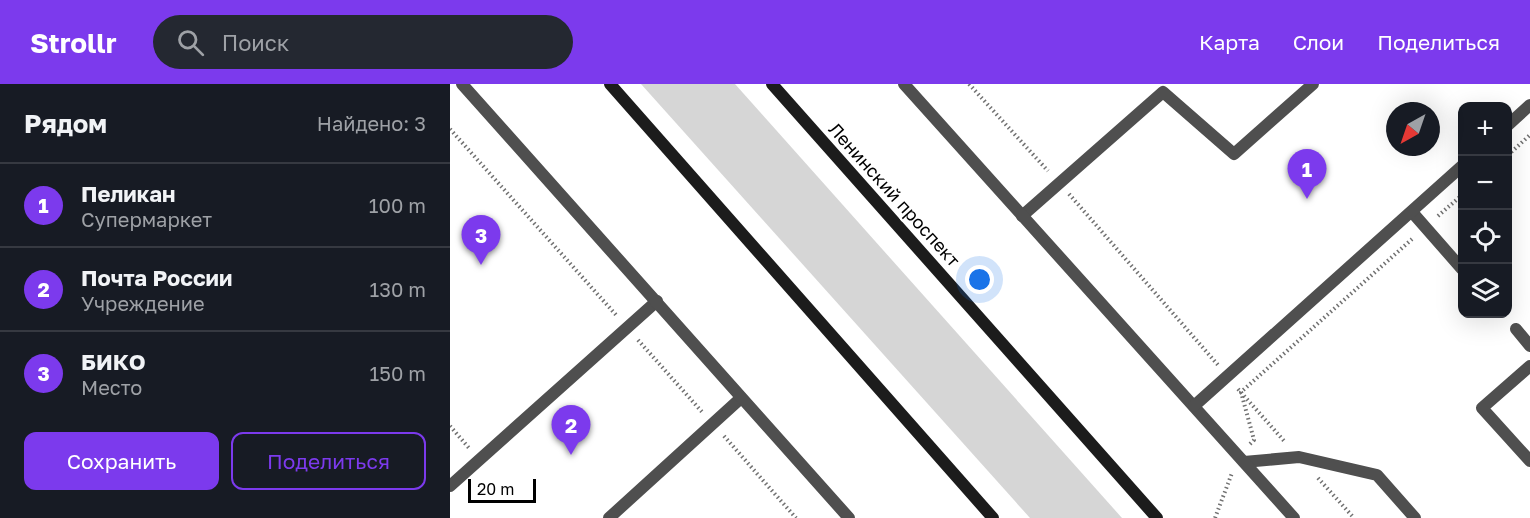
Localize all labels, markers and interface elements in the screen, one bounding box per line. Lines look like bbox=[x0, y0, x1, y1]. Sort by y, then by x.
search box bbox=[153, 15, 573, 69]
text: Strollr bbox=[30, 26, 117, 59]
icon: search bbox=[174, 26, 207, 59]
text: Поиск bbox=[222, 29, 289, 56]
text: Карта bbox=[1199, 29, 1260, 55]
text: Слои bbox=[1293, 29, 1344, 55]
text: Поделиться bbox=[1377, 29, 1500, 55]
north arrow bbox=[1386, 102, 1440, 156]
map controls bbox=[1458, 102, 1512, 318]
button: + bbox=[1458, 102, 1512, 156]
text: Рядом bbox=[24, 108, 107, 139]
text: Найдено: 3 bbox=[317, 111, 426, 135]
street label: Ленинский проспект bbox=[824, 118, 965, 271]
pin: 1 bbox=[1288, 150, 1326, 199]
button: − bbox=[1458, 156, 1512, 210]
text: Пеликан bbox=[81, 180, 176, 207]
text: 1 bbox=[38, 193, 49, 217]
text: 100 m bbox=[369, 193, 426, 217]
text: Супермаркет bbox=[81, 207, 212, 231]
button: locate bbox=[1458, 210, 1512, 264]
pin: 3 bbox=[462, 216, 501, 265]
text: Почта России bbox=[81, 264, 232, 291]
button: layers bbox=[1458, 264, 1512, 318]
your location bbox=[965, 265, 994, 294]
text: 2 bbox=[37, 277, 50, 301]
text: 130 m bbox=[370, 277, 426, 301]
text: Учреждение bbox=[81, 291, 205, 315]
text: БИКО bbox=[81, 348, 146, 375]
text: 3 bbox=[37, 361, 50, 385]
text: 150 m bbox=[370, 361, 426, 385]
text: Место bbox=[81, 375, 142, 399]
pin: 2 bbox=[552, 406, 590, 455]
button: Сохранить bbox=[24, 432, 219, 490]
button: Поделиться bbox=[231, 432, 426, 490]
scale bar bbox=[468, 476, 536, 504]
text: 20 m bbox=[477, 479, 514, 499]

